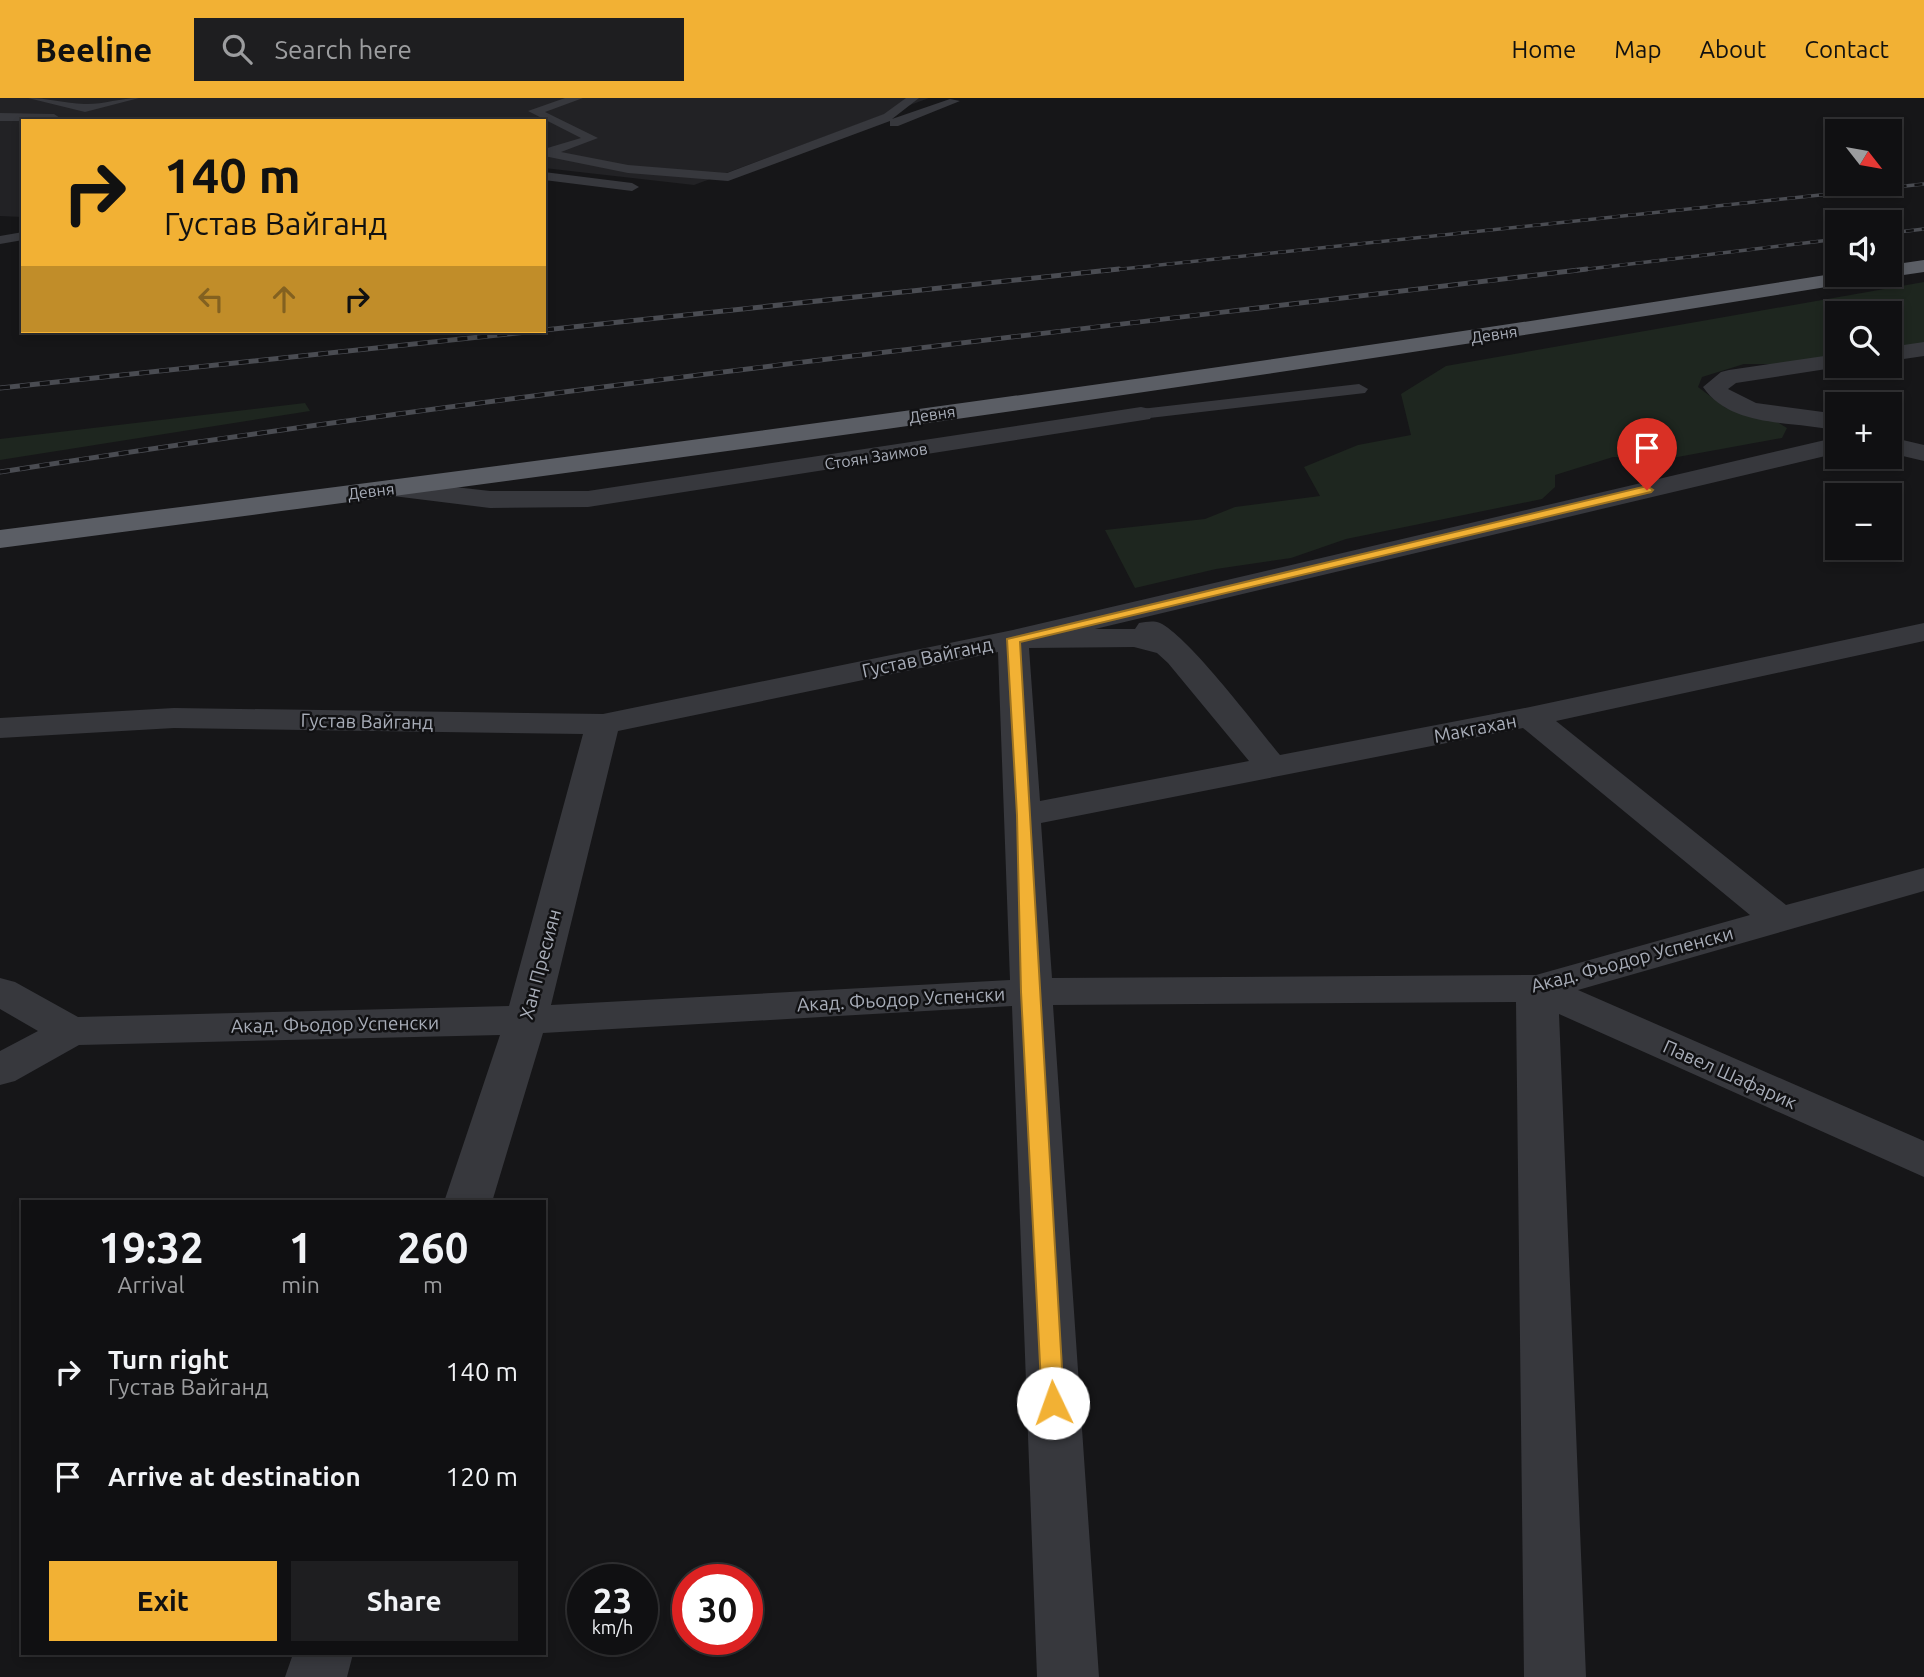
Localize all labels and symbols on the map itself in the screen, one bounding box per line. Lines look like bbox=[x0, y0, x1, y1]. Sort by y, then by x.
north arrow bbox=[1825, 119, 1902, 196]
street label: Девня bbox=[1470, 322, 1518, 346]
street label: Девня bbox=[908, 402, 956, 426]
pin bbox=[1617, 418, 1677, 490]
street label: Стоян Заимов bbox=[823, 439, 929, 473]
street label: Девня bbox=[347, 479, 395, 503]
street label: Густав Вайганд bbox=[860, 632, 994, 682]
street label: Густав Вайганд bbox=[301, 709, 433, 733]
street label: Макгахан bbox=[1432, 709, 1518, 747]
street label: Хан Пресиян bbox=[515, 907, 565, 1021]
street label: Акад. Фьодор Успенски bbox=[1528, 921, 1736, 997]
street label: Акад. Фьодор Успенски bbox=[796, 983, 1006, 1015]
street label: Акад. Фьодор Успенски bbox=[231, 1011, 439, 1037]
street label: Павел Шафарик bbox=[1660, 1035, 1800, 1113]
position arrow bbox=[1016, 1366, 1090, 1440]
speed limit sign: 30 bbox=[672, 1564, 763, 1655]

